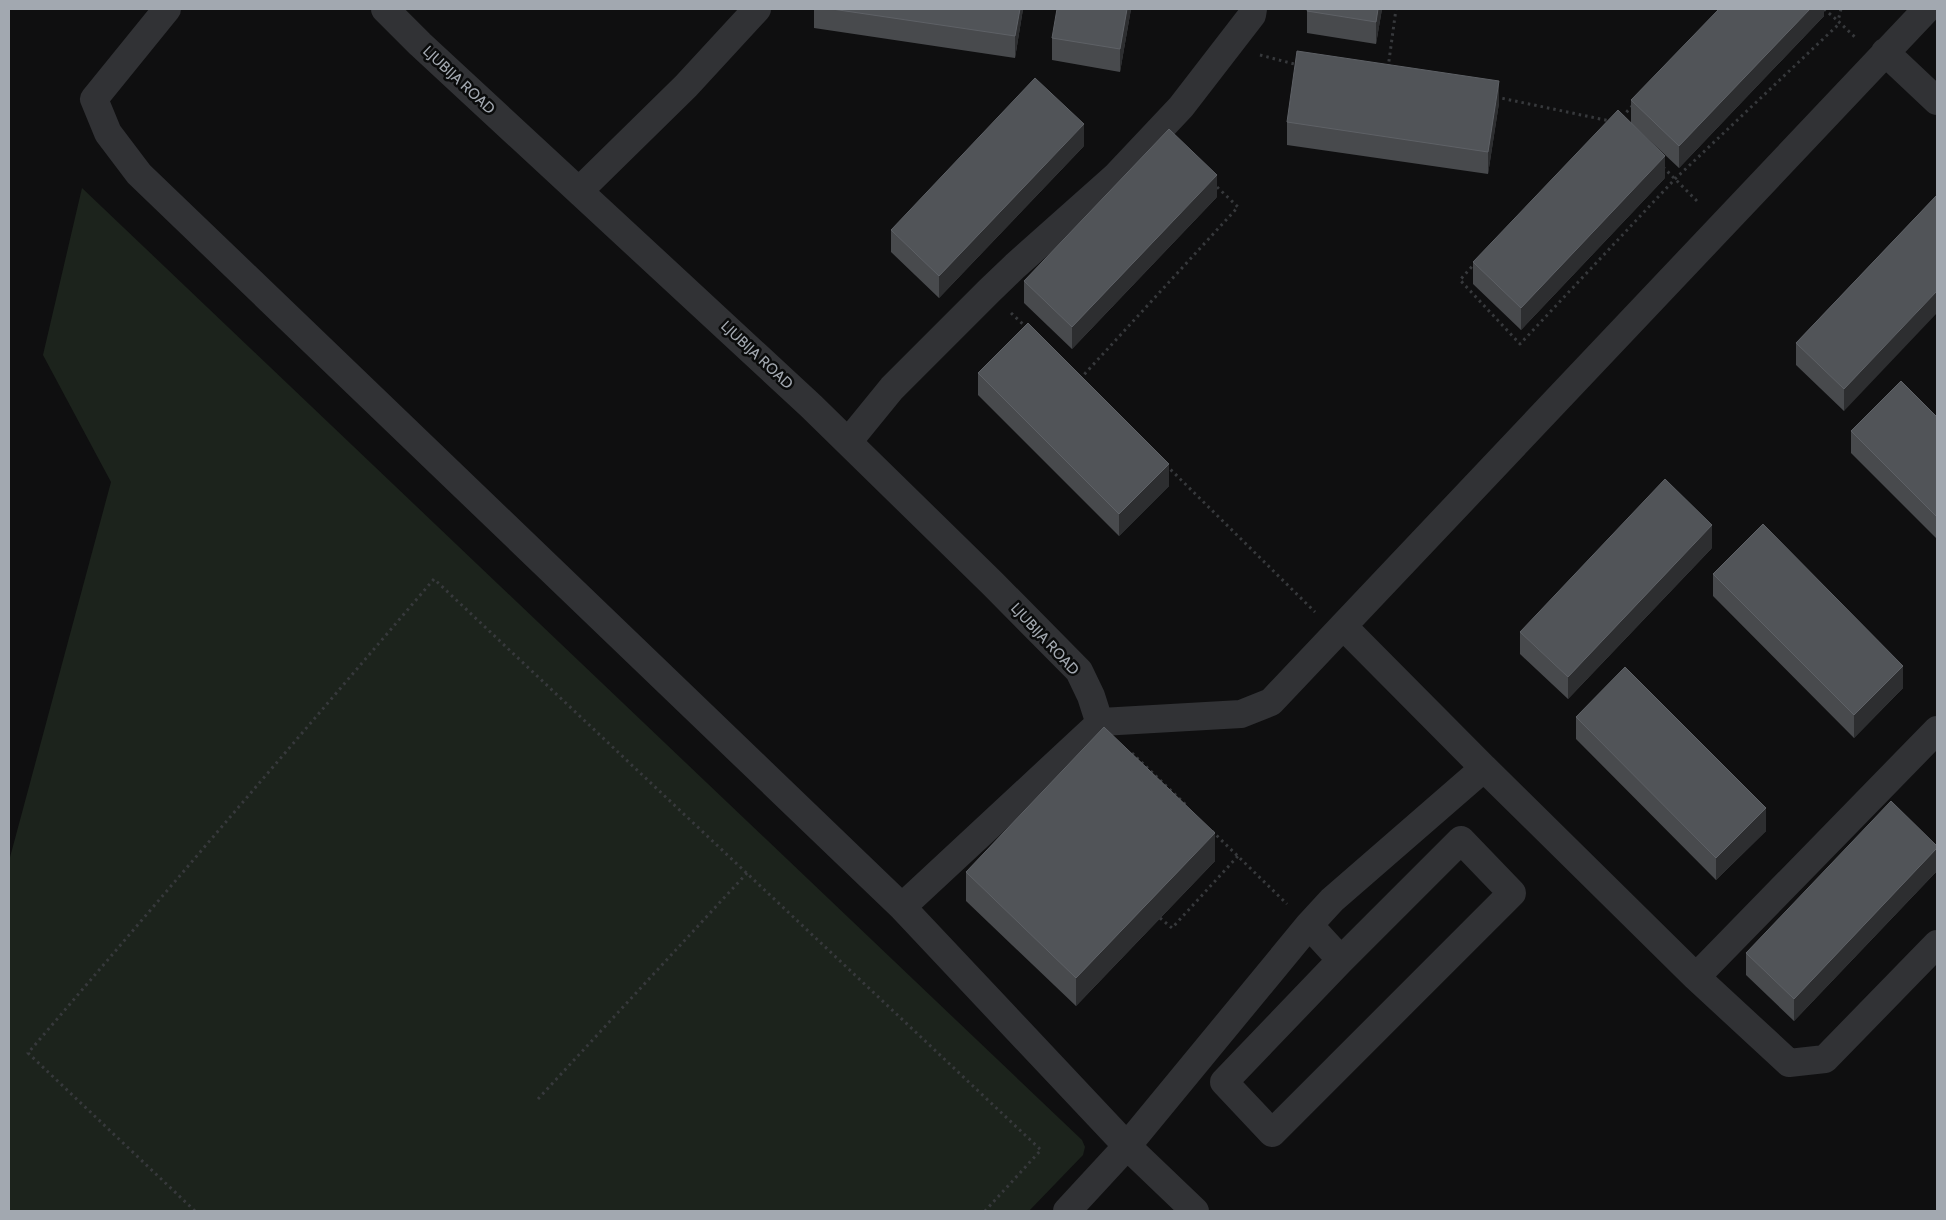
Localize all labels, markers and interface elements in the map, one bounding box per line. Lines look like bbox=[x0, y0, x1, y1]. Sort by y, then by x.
street label: LJUBIJA ROAD bbox=[419, 42, 499, 118]
street label: LJUBIJA ROAD bbox=[717, 317, 797, 393]
street label: LJUBIJA ROAD bbox=[1007, 599, 1083, 679]

